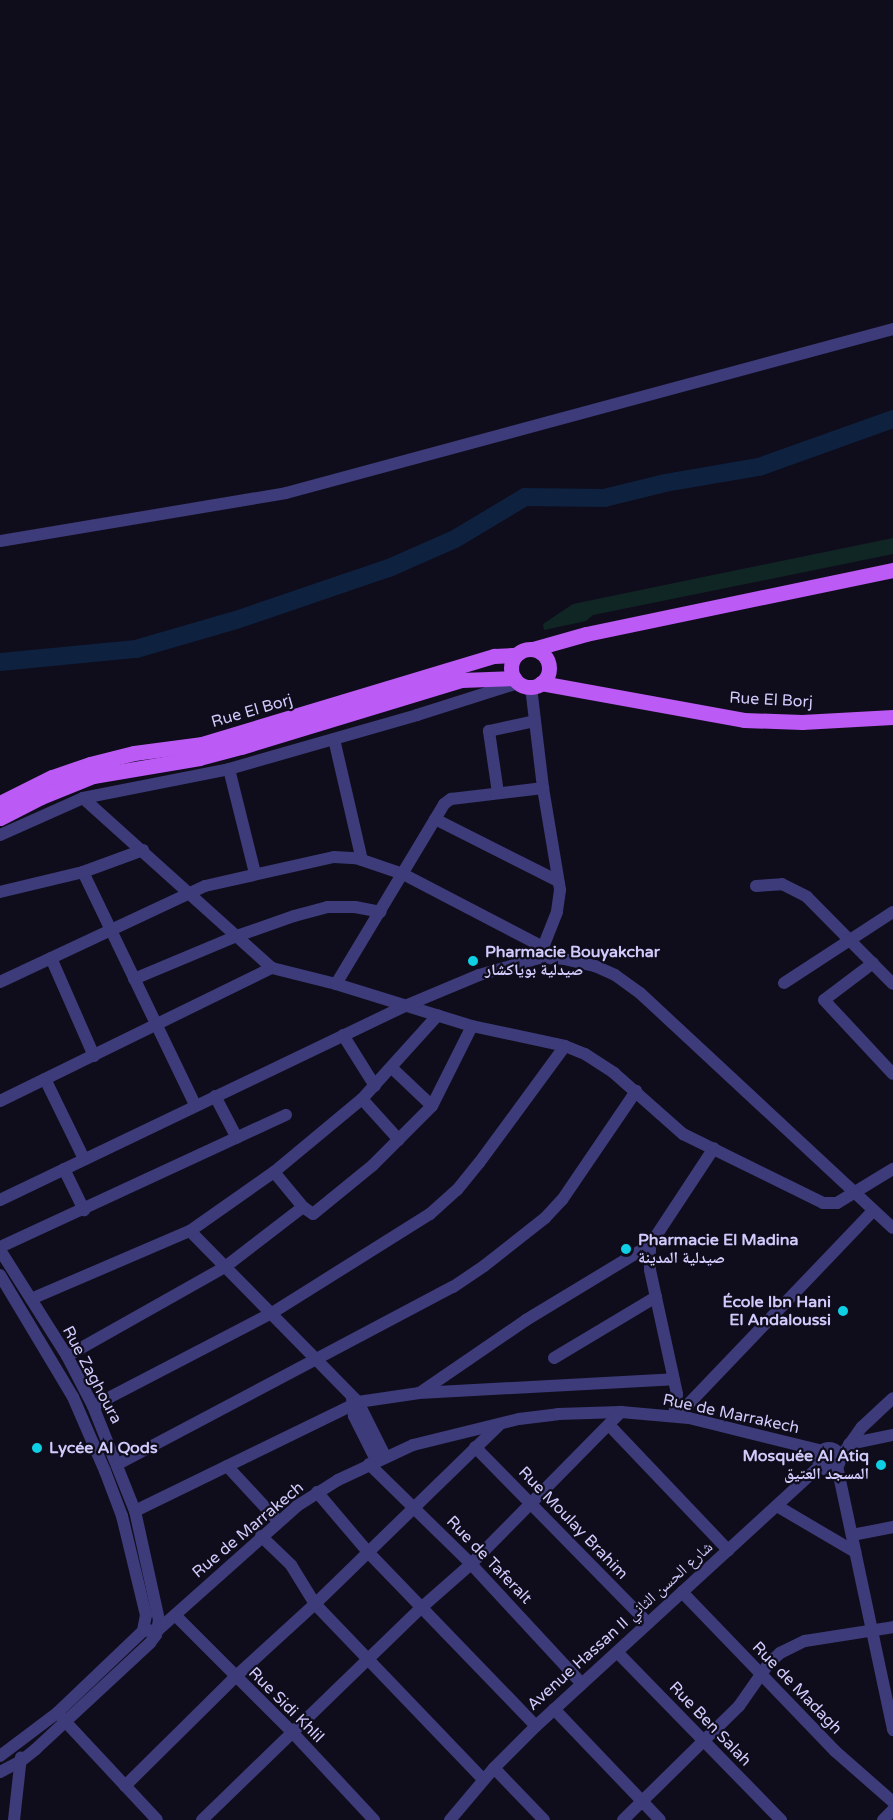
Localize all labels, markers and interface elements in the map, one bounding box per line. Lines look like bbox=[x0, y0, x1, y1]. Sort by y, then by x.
street label: Rue El Borj bbox=[729, 688, 813, 712]
street label: Rue El Borj bbox=[209, 690, 295, 732]
place label: Pharmacie Bouyakchar صيدلية بوياكشار bbox=[485, 942, 660, 980]
marker: Pharmacie Bouyakchar صيدلية بوياكشار bbox=[466, 954, 480, 968]
place label: Pharmacie El Madina صيدلية المدينة bbox=[638, 1230, 799, 1268]
marker: Pharmacie El Madina صيدلية المدينة bbox=[619, 1242, 633, 1256]
place label: École Ibn Hani El Andaloussi bbox=[722, 1292, 831, 1330]
marker: École Ibn Hani El Andaloussi bbox=[836, 1304, 850, 1318]
street label: Rue Zaghoura bbox=[58, 1323, 126, 1427]
street label: Rue de Marrakech bbox=[661, 1390, 801, 1438]
place label: Lycée Al Qods bbox=[49, 1438, 158, 1458]
marker: Lycée Al Qods bbox=[30, 1441, 44, 1455]
place label: Mosquée Al Atiq المسجد العتيق bbox=[743, 1446, 869, 1484]
marker: Mosquée Al Atiq المسجد العتيق bbox=[874, 1458, 888, 1472]
street label: Rue Moulay Brahim bbox=[514, 1463, 632, 1583]
street label: Rue de Marrakech bbox=[188, 1478, 308, 1582]
street label: Rue de Taferalt bbox=[442, 1512, 536, 1608]
street label: Avenue Hassan II شارع الحسن الثاني bbox=[523, 1538, 717, 1714]
street label: Rue de Madagh bbox=[748, 1638, 846, 1738]
street label: Rue Sidi Khlil bbox=[244, 1663, 328, 1747]
street label: Rue Ben Salah bbox=[665, 1678, 755, 1770]

